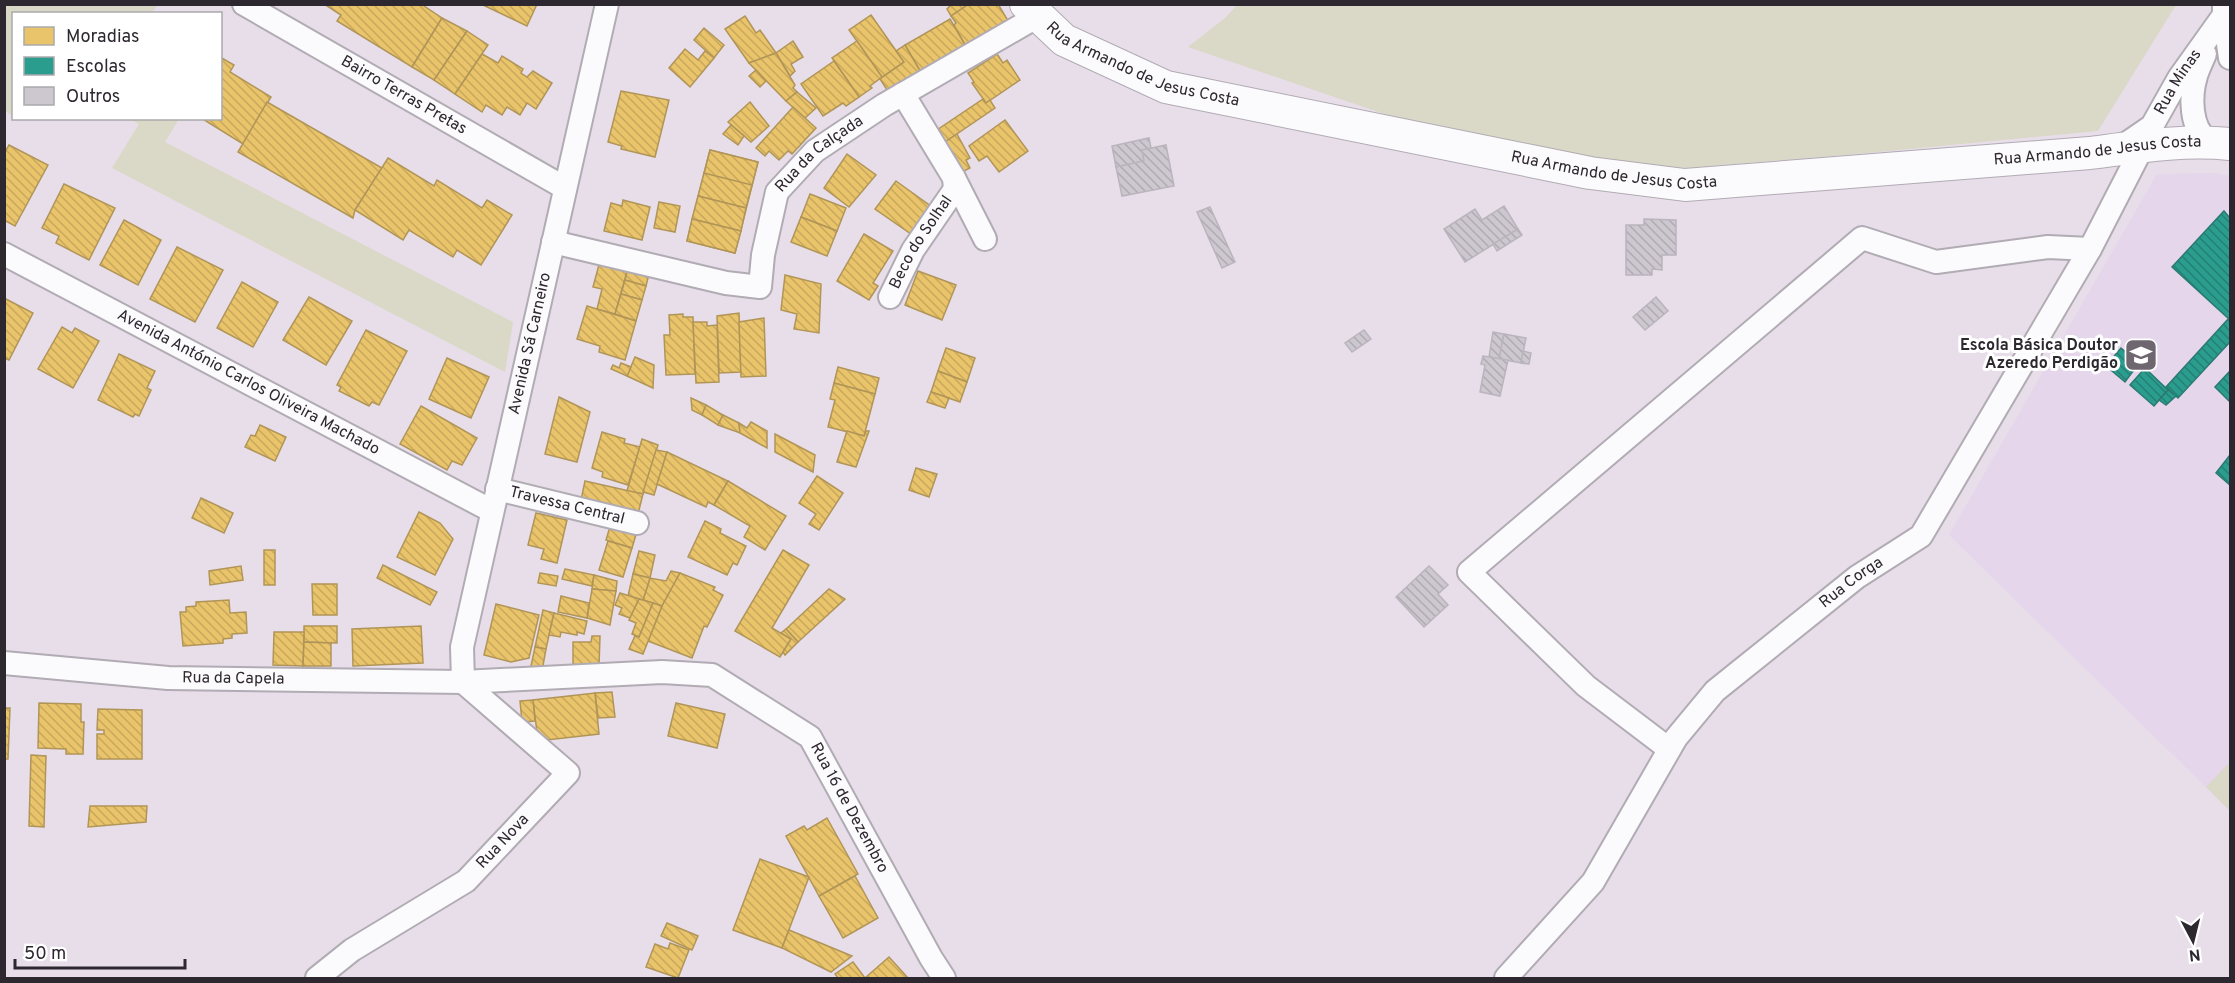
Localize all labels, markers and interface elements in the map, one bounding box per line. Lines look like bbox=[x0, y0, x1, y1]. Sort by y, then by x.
legend bbox=[12, 12, 222, 120]
street label: Rua Armando de Jesus Costa bbox=[1041, 18, 1241, 112]
text: Moradias bbox=[66, 26, 139, 49]
street label: Rua Minas bbox=[2150, 45, 2206, 118]
street label: Bairro Terras Pretas bbox=[337, 52, 470, 139]
text: Escolas bbox=[66, 56, 127, 79]
text: Outros bbox=[66, 86, 120, 109]
street label: Rua da Calçada bbox=[771, 111, 867, 197]
street label: Rua Armando de Jesus Costa bbox=[1993, 132, 2201, 171]
street label: Rua Armando de Jesus Costa bbox=[1509, 147, 1718, 195]
street label: Beco do Solhal bbox=[885, 192, 957, 293]
street label: Avenida Sá Carneiro bbox=[505, 271, 556, 417]
street label: Avenida António Carlos Oliveira Machado bbox=[114, 305, 383, 460]
place label: Escola Básica Doutor Azeredo Perdigão bbox=[1960, 336, 2118, 374]
school or university icon: Escola Básica Doutor Azeredo Perdigão bbox=[2123, 337, 2159, 373]
street label: Travessa Central bbox=[507, 482, 627, 530]
street label: Rua Corga bbox=[1816, 553, 1887, 613]
street label: Rua da Capela bbox=[182, 668, 285, 690]
street label: Rua 16 de Dezembro bbox=[805, 739, 893, 877]
street label: Rua Nova bbox=[472, 810, 534, 873]
north arrow bbox=[2163, 911, 2223, 971]
scale bar bbox=[15, 932, 184, 970]
text: 50 m bbox=[24, 943, 66, 966]
text: N bbox=[2188, 943, 2202, 965]

